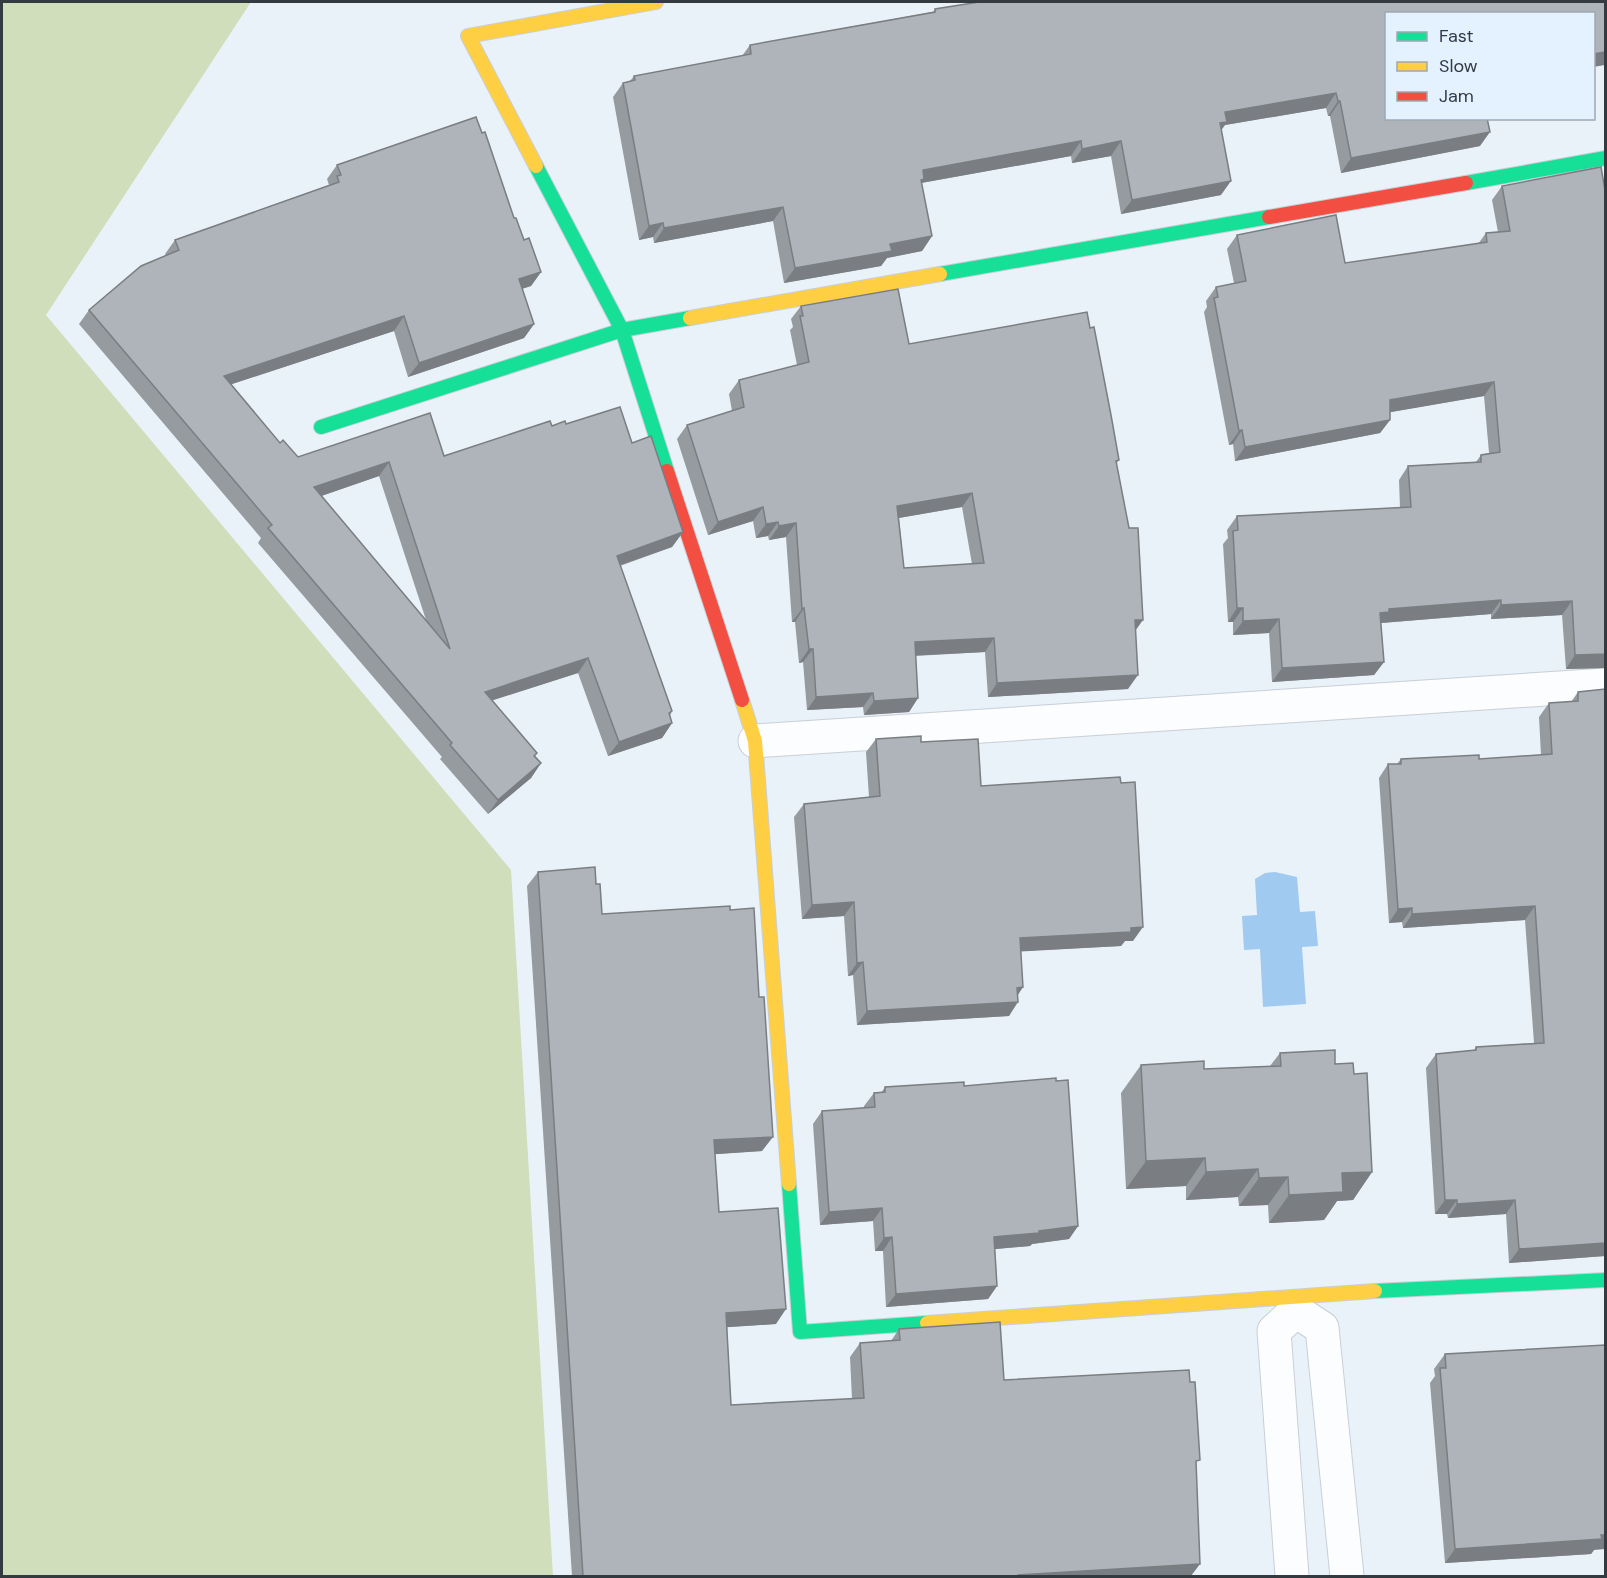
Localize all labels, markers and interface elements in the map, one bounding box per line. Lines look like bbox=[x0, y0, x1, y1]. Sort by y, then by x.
legend bbox=[1385, 12, 1595, 120]
text: Fast bbox=[1439, 24, 1474, 48]
text: Slow bbox=[1439, 54, 1478, 78]
text: Jam bbox=[1439, 84, 1474, 108]

